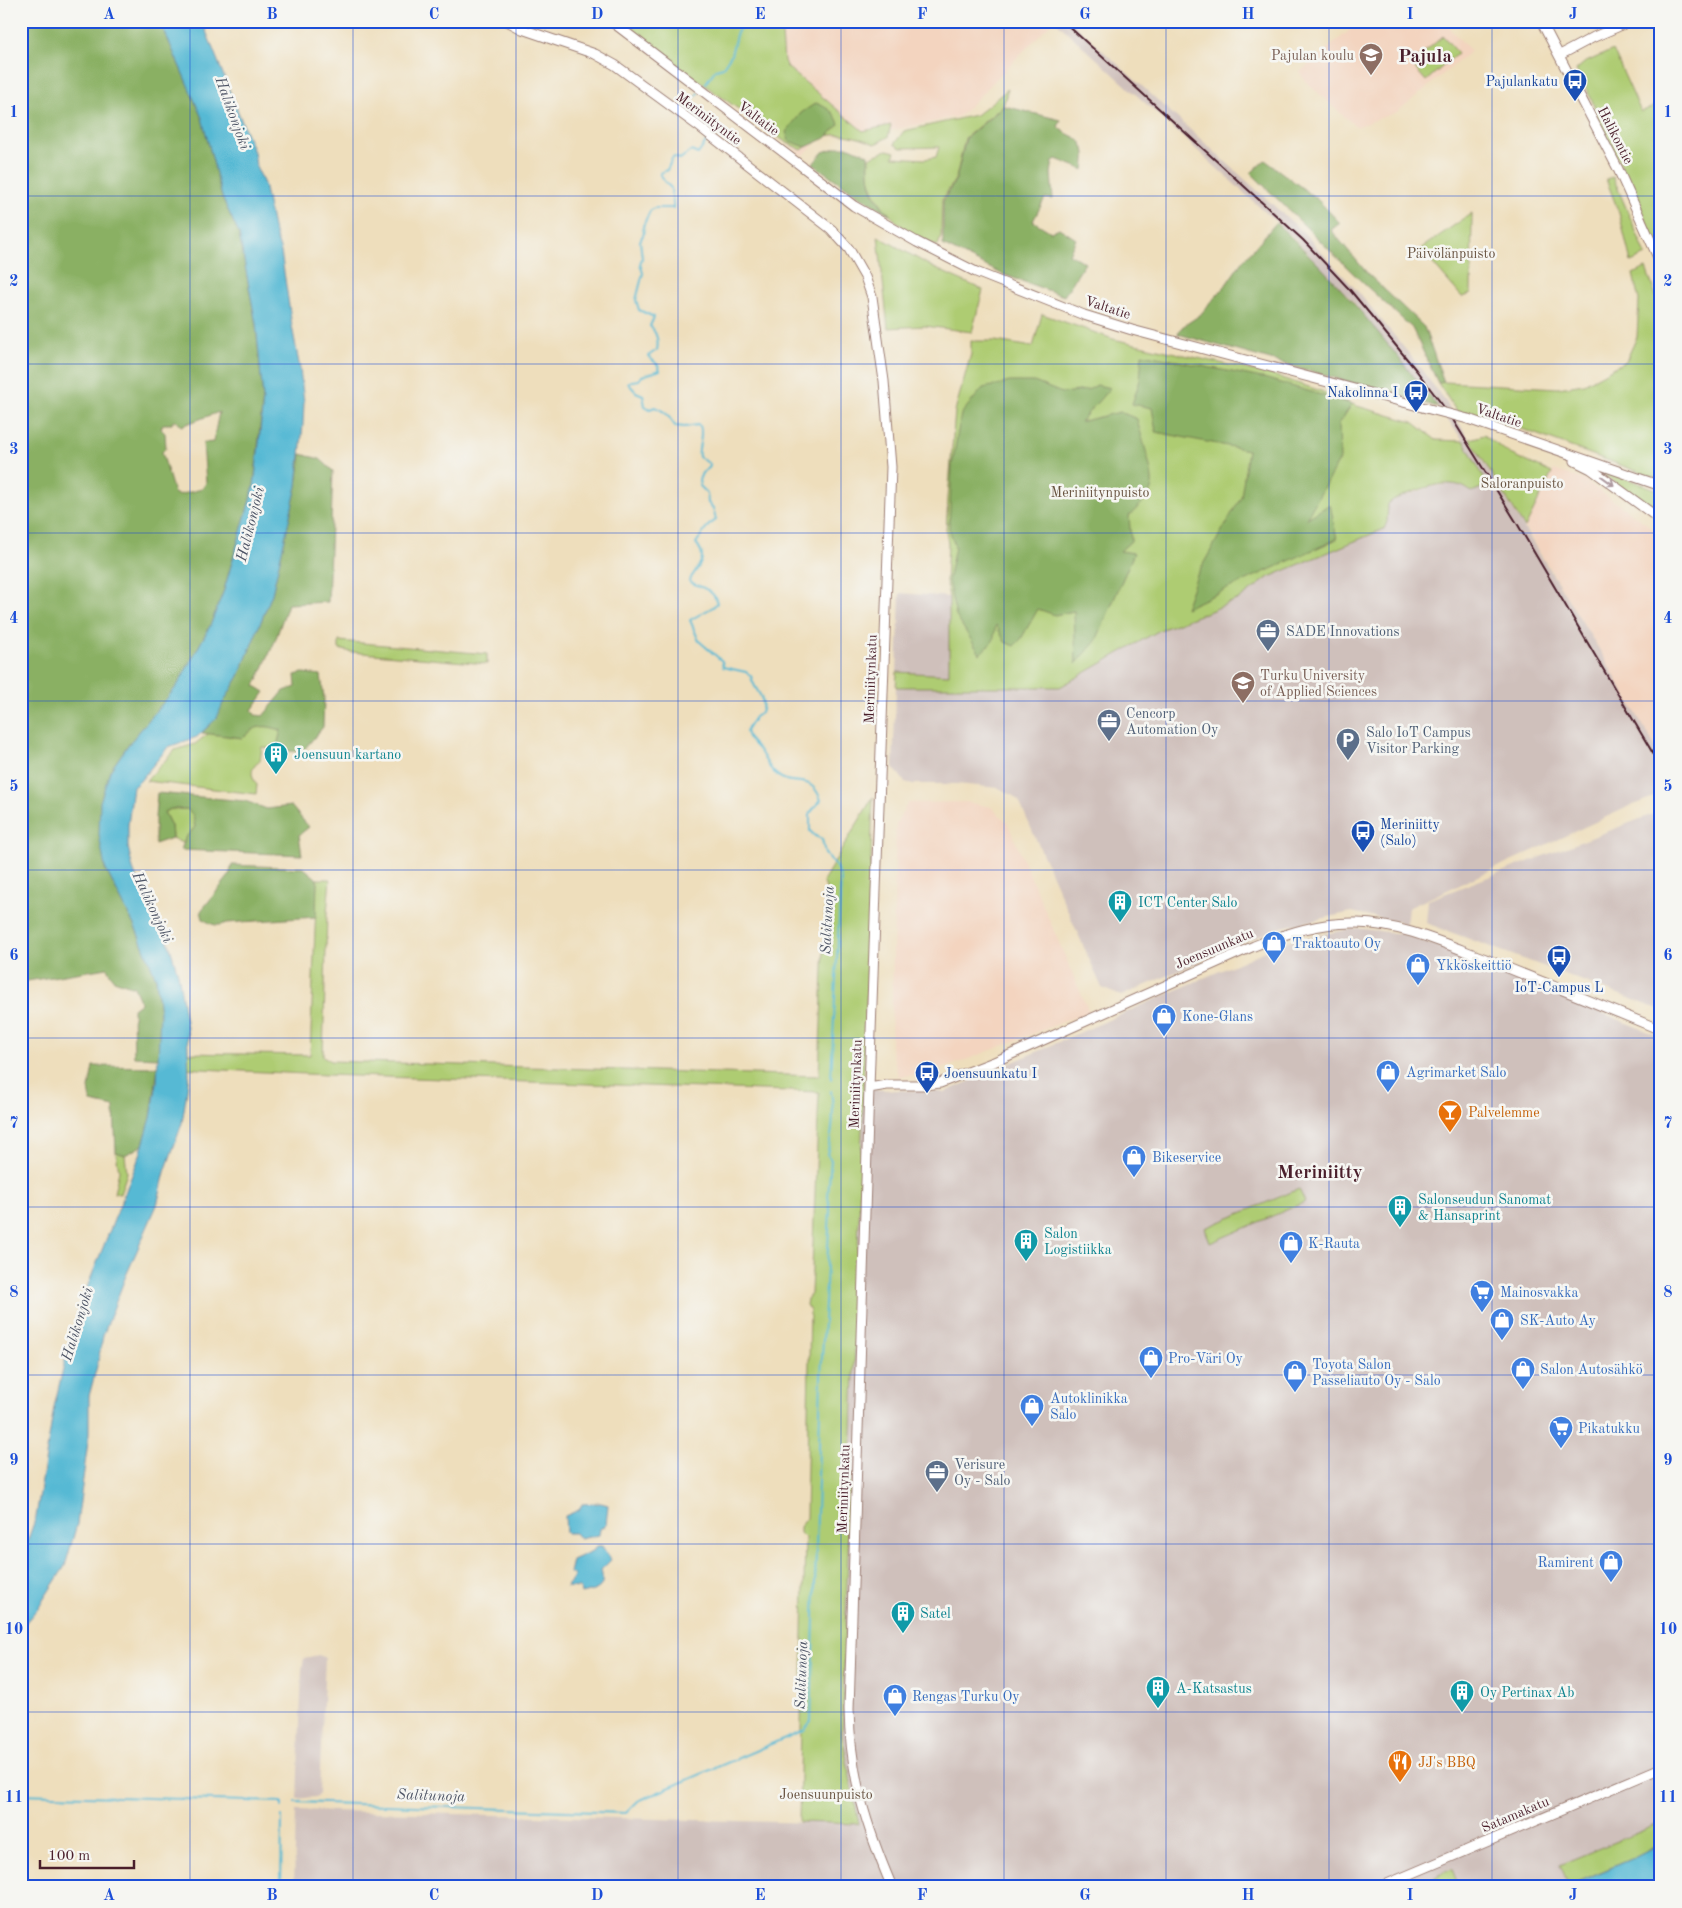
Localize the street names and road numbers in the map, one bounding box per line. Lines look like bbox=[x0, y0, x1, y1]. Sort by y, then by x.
street label: Meriniityntie bbox=[673, 90, 744, 148]
street label: Valtatie bbox=[735, 99, 782, 139]
street label: Halikontie bbox=[1595, 104, 1636, 166]
street label: Valtatie bbox=[1083, 294, 1132, 322]
street label: Valtatie bbox=[1474, 402, 1523, 430]
street label: Meriniitynkatu bbox=[862, 634, 880, 724]
street label: Joensuunkatu bbox=[1173, 926, 1256, 972]
street label: Meriniitynkatu bbox=[847, 1039, 865, 1129]
street label: Meriniitynkatu bbox=[835, 1444, 853, 1534]
street label: Satamakatu bbox=[1480, 1794, 1552, 1835]

